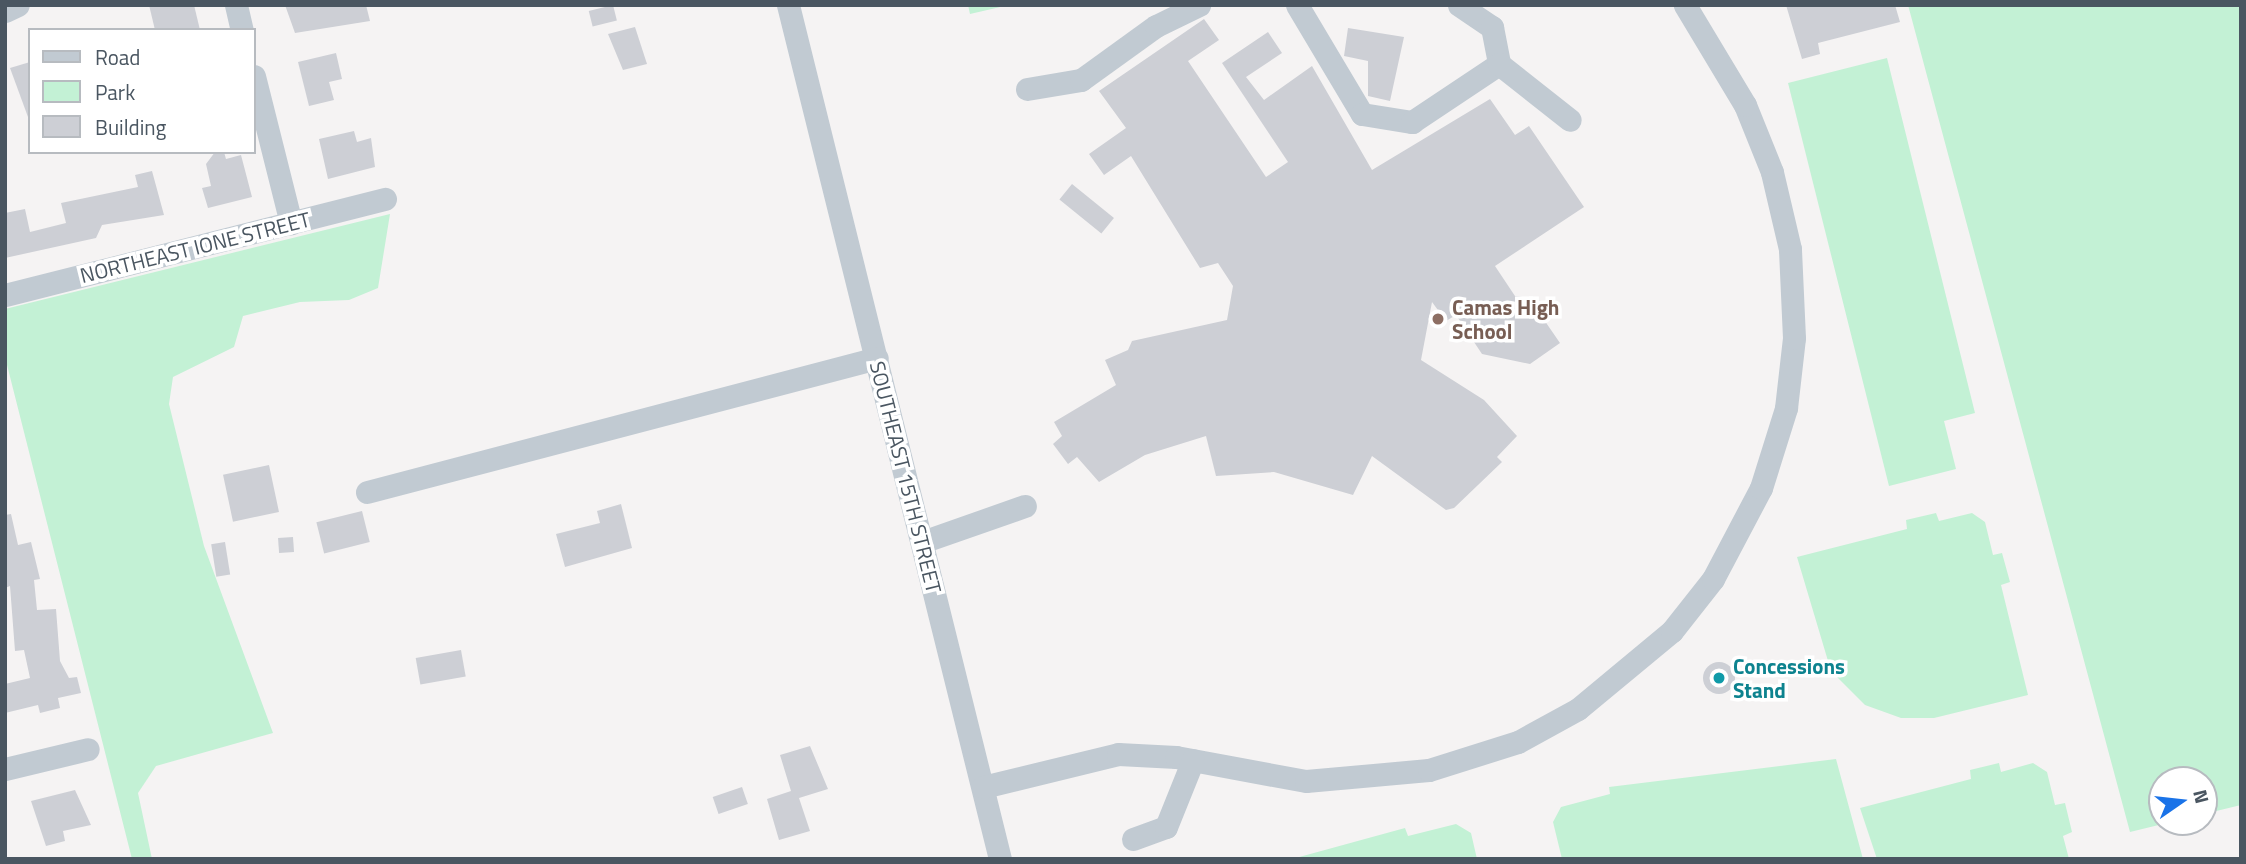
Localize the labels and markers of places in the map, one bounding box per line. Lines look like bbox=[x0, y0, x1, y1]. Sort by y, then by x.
place label: Camas High School bbox=[1452, 294, 1559, 344]
marker: Camas High School bbox=[1430, 311, 1446, 327]
place label: Concessions Stand bbox=[1733, 653, 1845, 703]
marker: Concessions Stand bbox=[1711, 670, 1727, 686]

